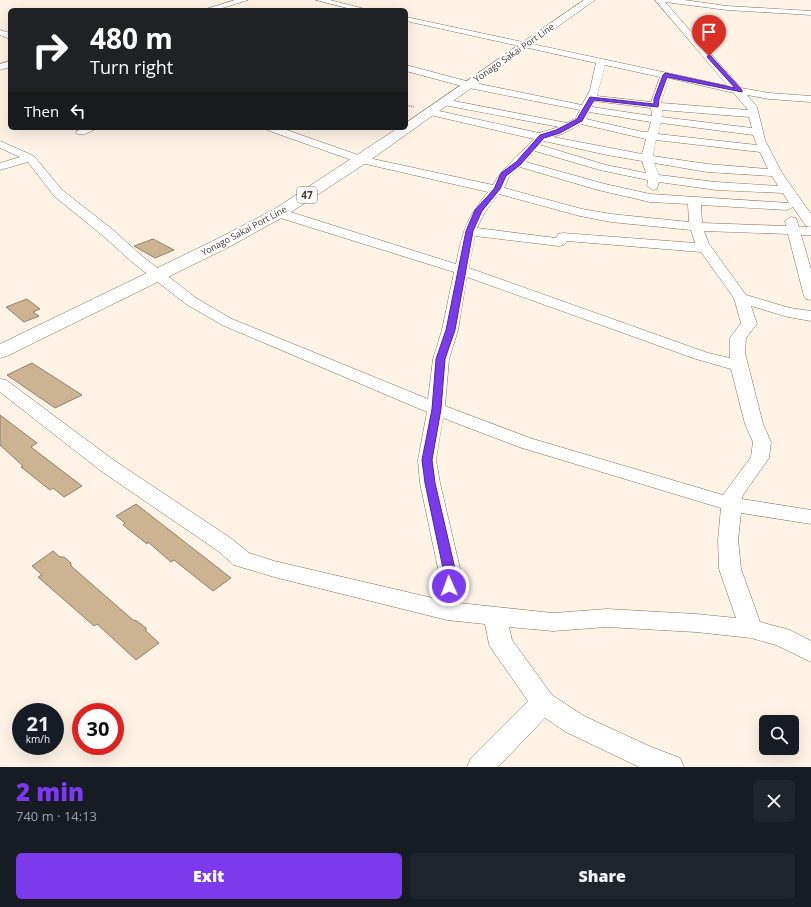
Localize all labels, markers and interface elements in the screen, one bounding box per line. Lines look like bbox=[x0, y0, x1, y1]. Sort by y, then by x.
pin bbox=[692, 15, 726, 56]
text: 480 m bbox=[90, 19, 173, 57]
street label: Yonago Sakai Port Line bbox=[471, 20, 557, 85]
icon: arrive bbox=[698, 21, 720, 43]
icon: right bbox=[24, 24, 76, 76]
text: Turn right bbox=[90, 55, 173, 79]
icon: left bbox=[67, 100, 89, 122]
text: Then bbox=[24, 101, 59, 121]
road number: 47 bbox=[297, 187, 317, 203]
street label: Yonago Sakai Port Line bbox=[199, 202, 289, 259]
position arrow bbox=[428, 565, 470, 607]
speed limit sign: 30 bbox=[72, 703, 124, 755]
text: 21 bbox=[27, 710, 49, 737]
map controls bbox=[759, 715, 799, 755]
button: search bbox=[759, 715, 799, 755]
text: km/h bbox=[26, 732, 50, 746]
text: 2 min bbox=[16, 775, 84, 808]
button: close bbox=[753, 780, 795, 822]
text: 740 m · 14:13 bbox=[16, 807, 97, 825]
button: Exit bbox=[16, 853, 402, 899]
button: Share bbox=[410, 853, 795, 899]

